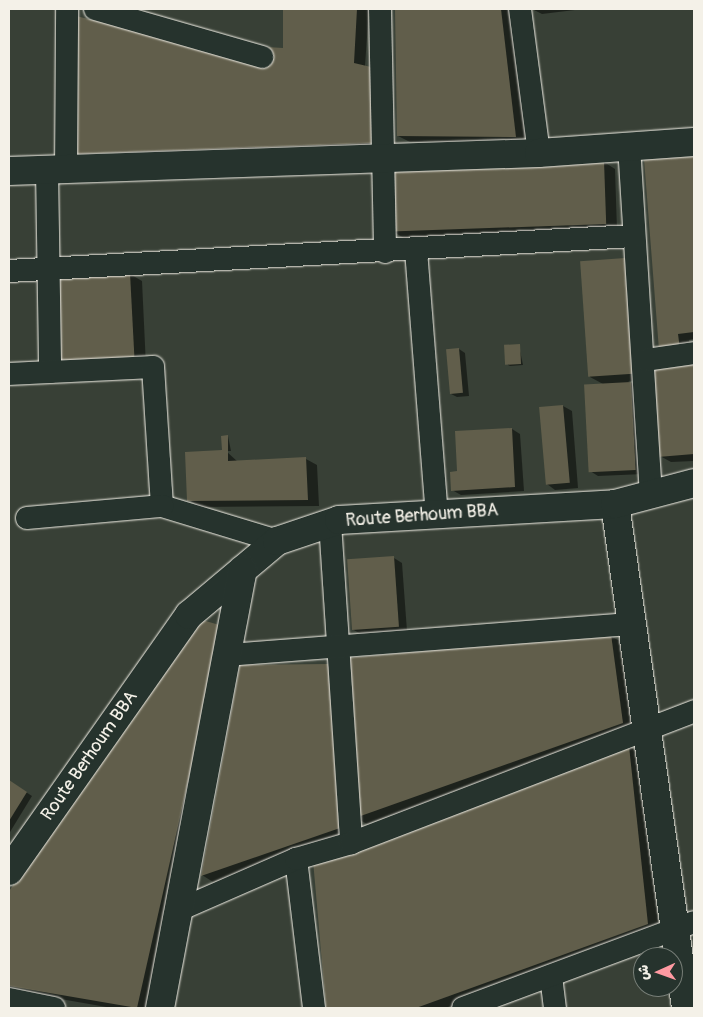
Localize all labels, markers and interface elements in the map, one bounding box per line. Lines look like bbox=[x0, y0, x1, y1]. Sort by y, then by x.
street label: Route Berhoum BBA bbox=[345, 500, 499, 532]
street label: Route Berhoum BBA bbox=[37, 687, 143, 825]
north arrow bbox=[633, 947, 683, 997]
text: ش bbox=[635, 965, 652, 981]

